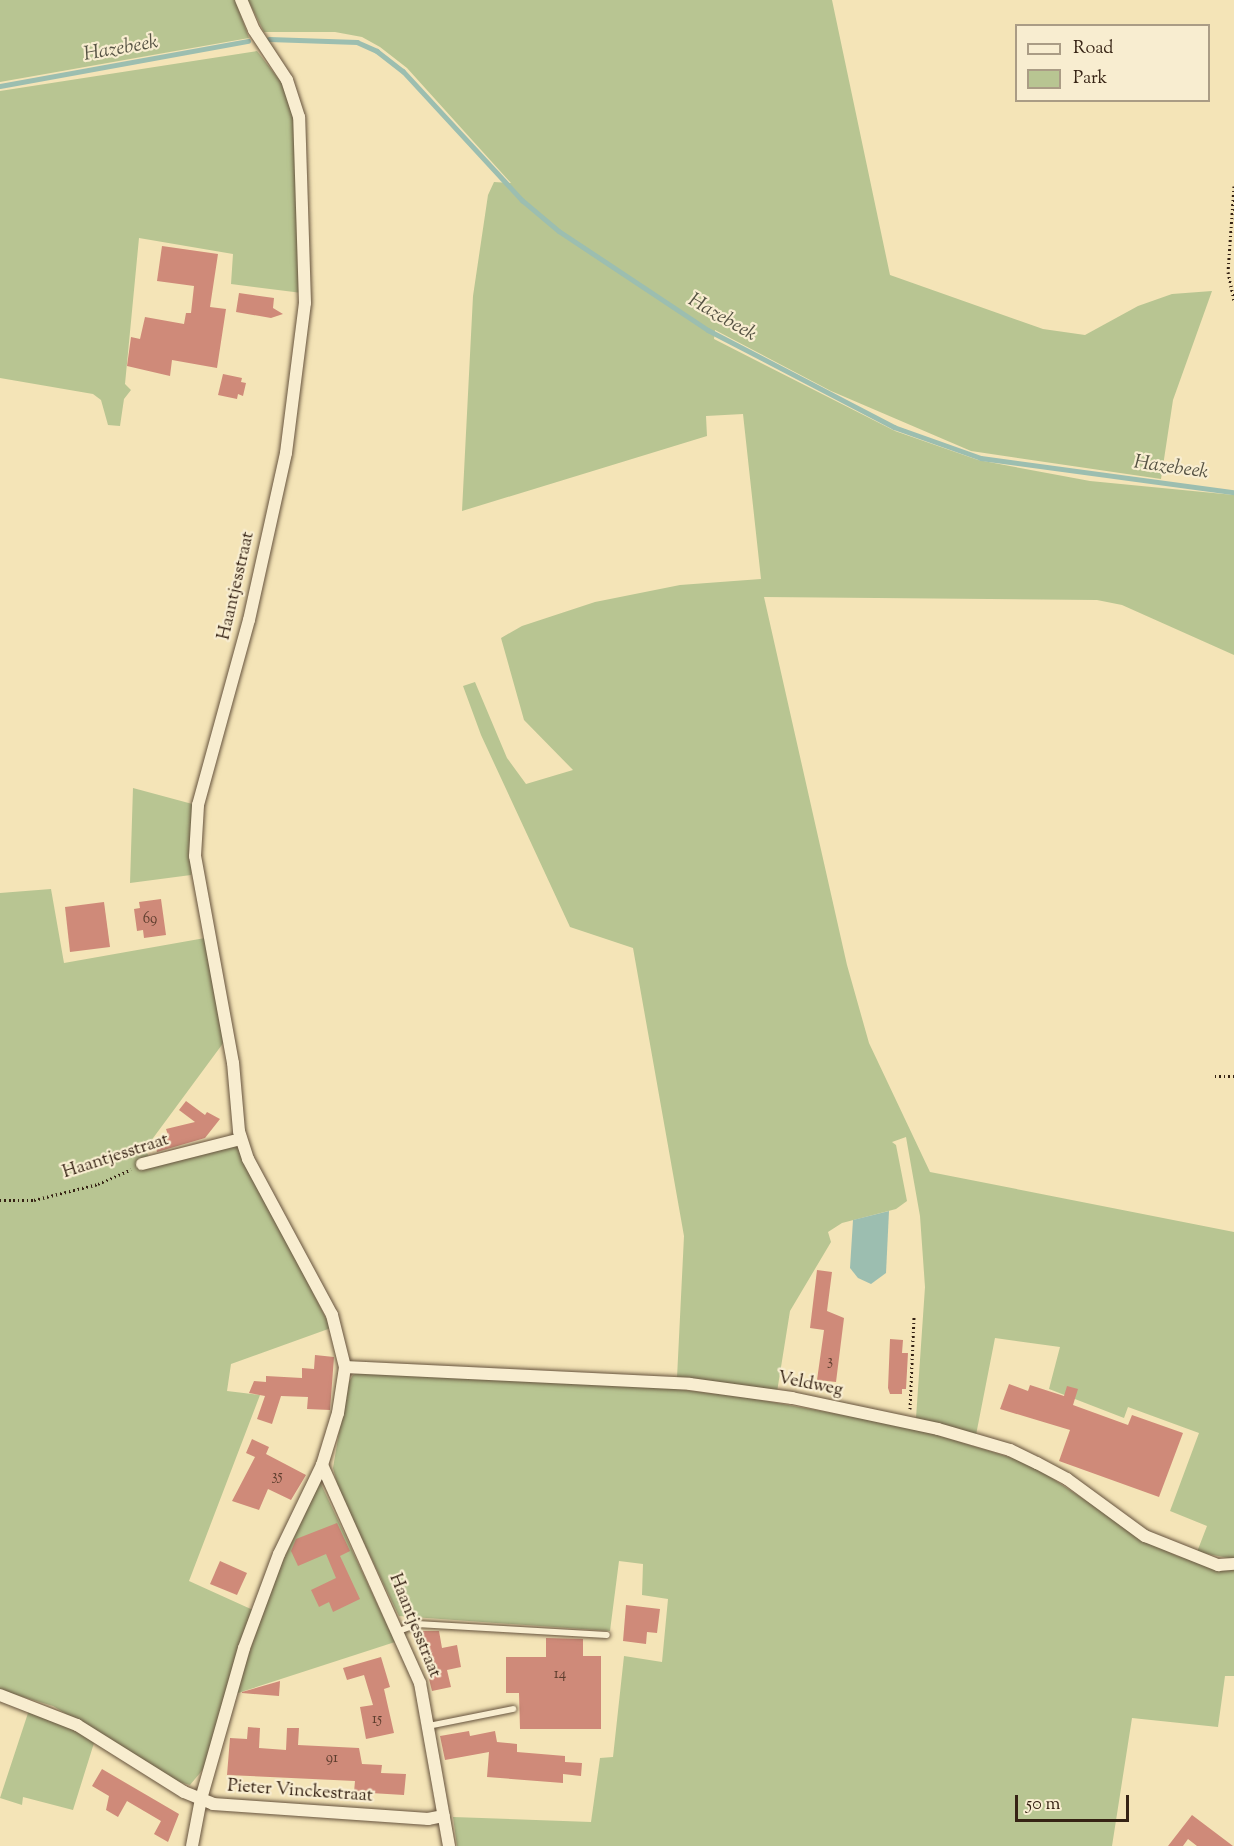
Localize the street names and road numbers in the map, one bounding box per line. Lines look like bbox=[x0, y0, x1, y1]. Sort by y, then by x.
street label: Haantjesstraat bbox=[214, 530, 260, 642]
street label: Haantjesstraat bbox=[60, 1130, 172, 1184]
street label: Veldweg bbox=[776, 1368, 844, 1402]
street label: Haantjesstraat bbox=[383, 1571, 445, 1681]
street label: Pieter Vinckestraat bbox=[227, 1776, 373, 1808]

